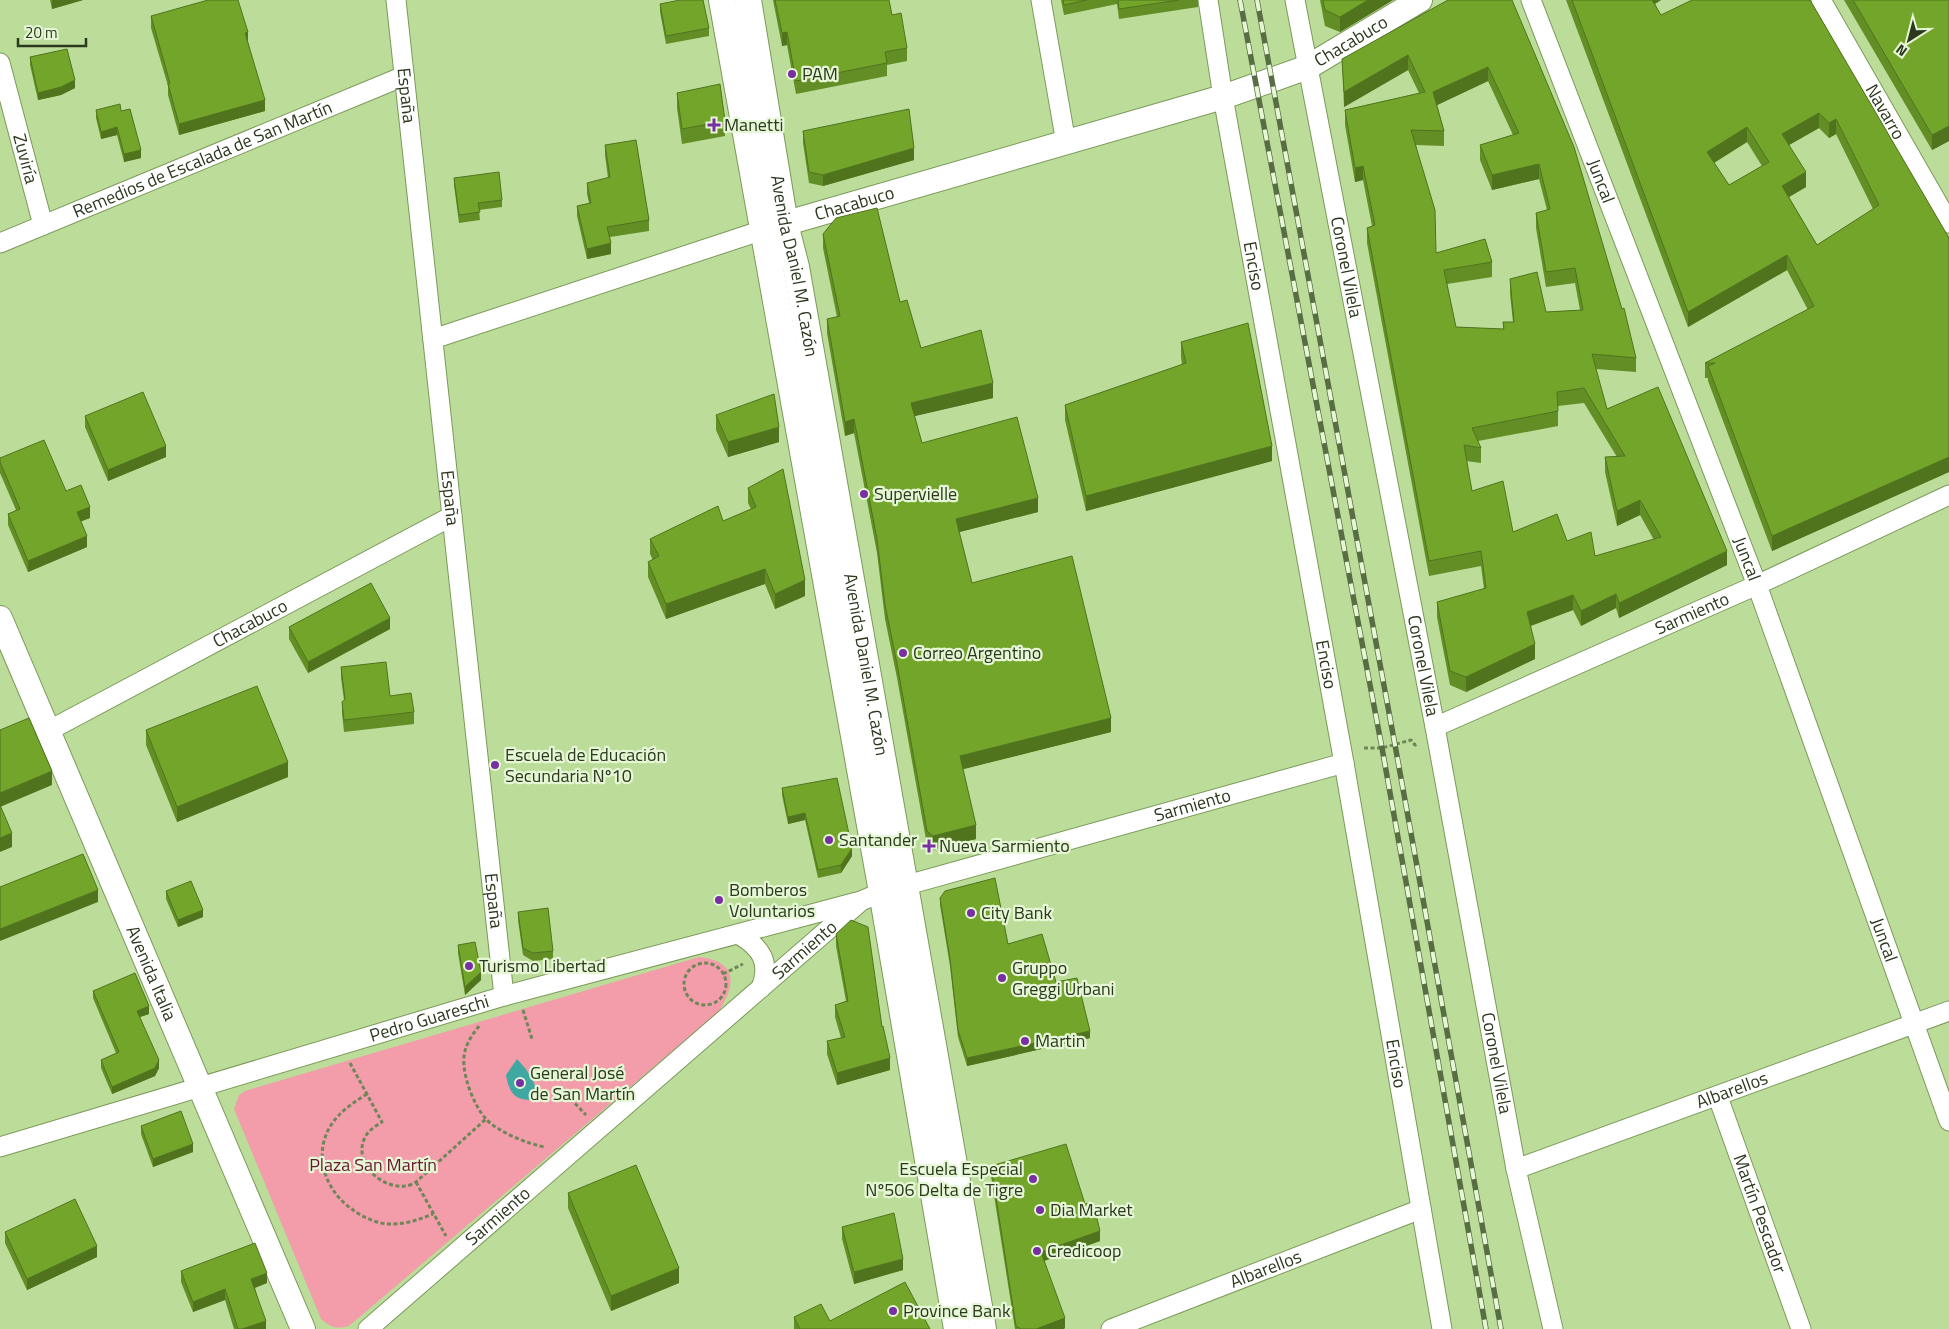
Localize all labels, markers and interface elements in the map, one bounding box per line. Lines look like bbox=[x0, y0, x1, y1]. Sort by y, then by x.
street label: Chacabuco bbox=[1309, 8, 1393, 73]
scale bar bbox=[18, 15, 85, 47]
north arrow bbox=[1884, 15, 1934, 65]
text: 20 m bbox=[25, 21, 58, 44]
text: N bbox=[1891, 40, 1911, 62]
place label: PAM bbox=[802, 60, 838, 87]
street label: España bbox=[390, 66, 423, 124]
marker: PAM bbox=[786, 68, 798, 80]
street label: Navarro bbox=[1859, 79, 1912, 145]
street label: Remedios de Escalada de San Martín bbox=[68, 93, 336, 225]
place label: Manetti bbox=[724, 111, 783, 138]
marker: Manetti bbox=[708, 119, 720, 131]
street label: Zuviría bbox=[6, 131, 45, 187]
street label: Juncal bbox=[1581, 155, 1622, 207]
street label: Avenida Daniel M. Cazón bbox=[764, 173, 826, 359]
street label: Chacabuco bbox=[811, 179, 897, 227]
street label: Coronel Vilela bbox=[1324, 214, 1370, 320]
street label: Enciso bbox=[1237, 239, 1272, 293]
street label: España bbox=[434, 469, 467, 527]
place label: Supervielle bbox=[874, 480, 957, 507]
marker: Supervielle bbox=[858, 488, 870, 500]
street label: Juncal bbox=[1727, 532, 1768, 585]
street label: Avenida Daniel M. Cazón bbox=[837, 571, 896, 758]
street label: Sarmiento bbox=[1650, 585, 1733, 641]
street label: Chacabuco bbox=[208, 592, 292, 654]
street label: Coronel Vilela bbox=[1401, 613, 1447, 719]
street label: Enciso bbox=[1309, 638, 1344, 691]
place label: Correo Argentino bbox=[913, 639, 1041, 666]
marker: Correo Argentino bbox=[897, 647, 909, 659]
place label: Escuela de Educación Secundaria Nº10 bbox=[505, 741, 666, 789]
marker: Escuela de Educación Secundaria Nº10 bbox=[489, 759, 501, 771]
street label: Sarmiento bbox=[1151, 781, 1234, 828]
place label: Santander bbox=[839, 826, 917, 853]
place label: Nueva Sarmiento bbox=[939, 832, 1070, 859]
marker: Santander bbox=[823, 834, 835, 846]
marker: Nueva Sarmiento bbox=[923, 840, 935, 852]
street label: España bbox=[478, 872, 511, 930]
place label: Bomberos Voluntarios bbox=[729, 876, 815, 924]
marker: Bomberos Voluntarios bbox=[713, 894, 725, 906]
place label: City Bank bbox=[981, 899, 1052, 926]
marker: City Bank bbox=[965, 907, 977, 919]
street label: Sarmiento bbox=[766, 914, 843, 986]
street label: Juncal bbox=[1864, 914, 1905, 966]
street label: Avenida Italia bbox=[120, 921, 184, 1025]
place label: Turismo Libertad bbox=[479, 952, 606, 979]
place label: Gruppo Greggi Urbani bbox=[1012, 954, 1115, 1002]
marker: Turismo Libertad bbox=[463, 960, 475, 972]
marker: Gruppo Greggi Urbani bbox=[996, 972, 1008, 984]
street label: Pedro Guareschi bbox=[366, 987, 492, 1049]
street label: Coronel Vilela bbox=[1475, 1010, 1520, 1116]
place label: Martin bbox=[1035, 1027, 1085, 1054]
marker: Martin bbox=[1019, 1035, 1031, 1047]
street label: Enciso bbox=[1379, 1037, 1414, 1090]
place label: General José de San Martín bbox=[530, 1059, 635, 1107]
street label: Albarellos bbox=[1692, 1064, 1772, 1115]
marker: General José de San Martín bbox=[514, 1077, 526, 1089]
street label: Martín Pescador bbox=[1727, 1150, 1794, 1277]
park label: Plaza San Martín bbox=[309, 1151, 437, 1178]
place label: Escuela Especial Nº506 Delta de Tigre bbox=[865, 1155, 1023, 1203]
marker: Escuela Especial Nº506 Delta de Tigre bbox=[1027, 1173, 1039, 1185]
street label: Sarmiento bbox=[459, 1180, 536, 1252]
place label: Dia Market bbox=[1050, 1196, 1133, 1223]
marker: Dia Market bbox=[1034, 1204, 1046, 1216]
place label: Credicoop bbox=[1047, 1237, 1122, 1264]
street label: Albarellos bbox=[1226, 1243, 1305, 1295]
marker: Credicoop bbox=[1031, 1245, 1043, 1257]
place label: Province Bank bbox=[903, 1297, 1011, 1324]
marker: Province Bank bbox=[887, 1305, 899, 1317]

